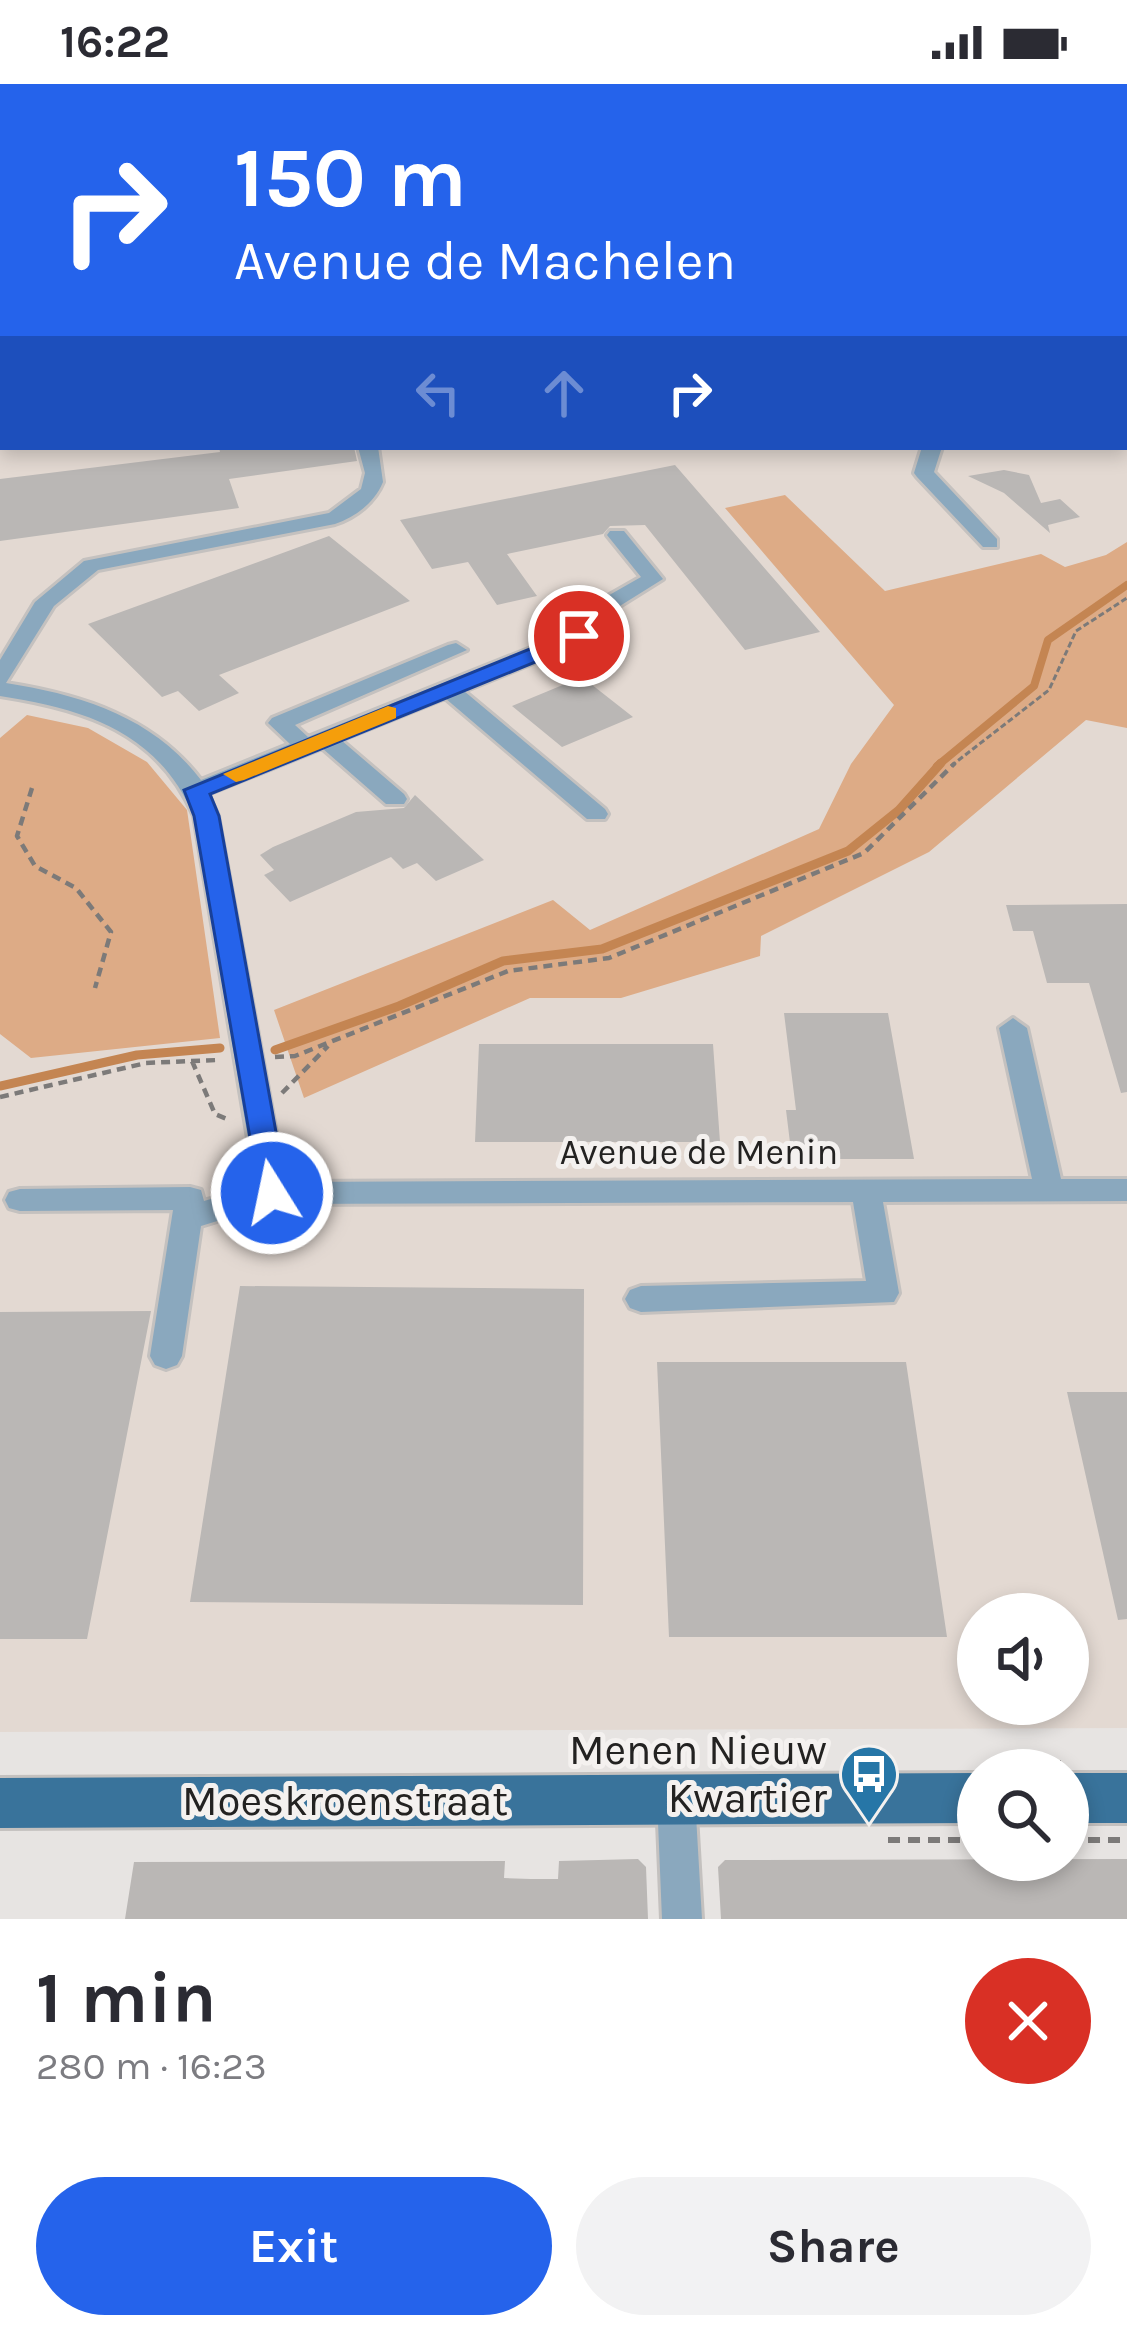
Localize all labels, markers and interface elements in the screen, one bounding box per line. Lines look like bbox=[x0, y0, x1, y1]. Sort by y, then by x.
text: 16:22 bbox=[60, 16, 170, 68]
text: 150 m bbox=[234, 129, 467, 227]
icon: right bbox=[36, 132, 192, 288]
text: Avenue de Machelen bbox=[234, 229, 736, 293]
icon: left bbox=[405, 360, 471, 426]
icon: ahead bbox=[531, 360, 597, 426]
icon: right bbox=[657, 360, 723, 426]
pin bbox=[528, 585, 630, 687]
icon: arrive bbox=[546, 603, 612, 669]
position arrow bbox=[209, 1130, 335, 1256]
street label: Avenue de Menin bbox=[560, 1131, 838, 1173]
map controls bbox=[957, 1593, 1089, 1881]
button: sound bbox=[957, 1593, 1089, 1725]
place label: Menen Nieuw Kwartier bbox=[569, 1725, 828, 1823]
bus stop icon: Menen Nieuw Kwartier bbox=[838, 1743, 900, 1825]
button: search bbox=[957, 1749, 1089, 1881]
street label: Moeskroenstraat bbox=[182, 1776, 508, 1826]
text: 1 min bbox=[36, 1956, 217, 2040]
button: close bbox=[965, 1958, 1091, 2084]
text: 280 m · 16:23 bbox=[36, 2043, 267, 2089]
button: Exit bbox=[36, 2177, 552, 2315]
button: Share bbox=[576, 2177, 1091, 2315]

